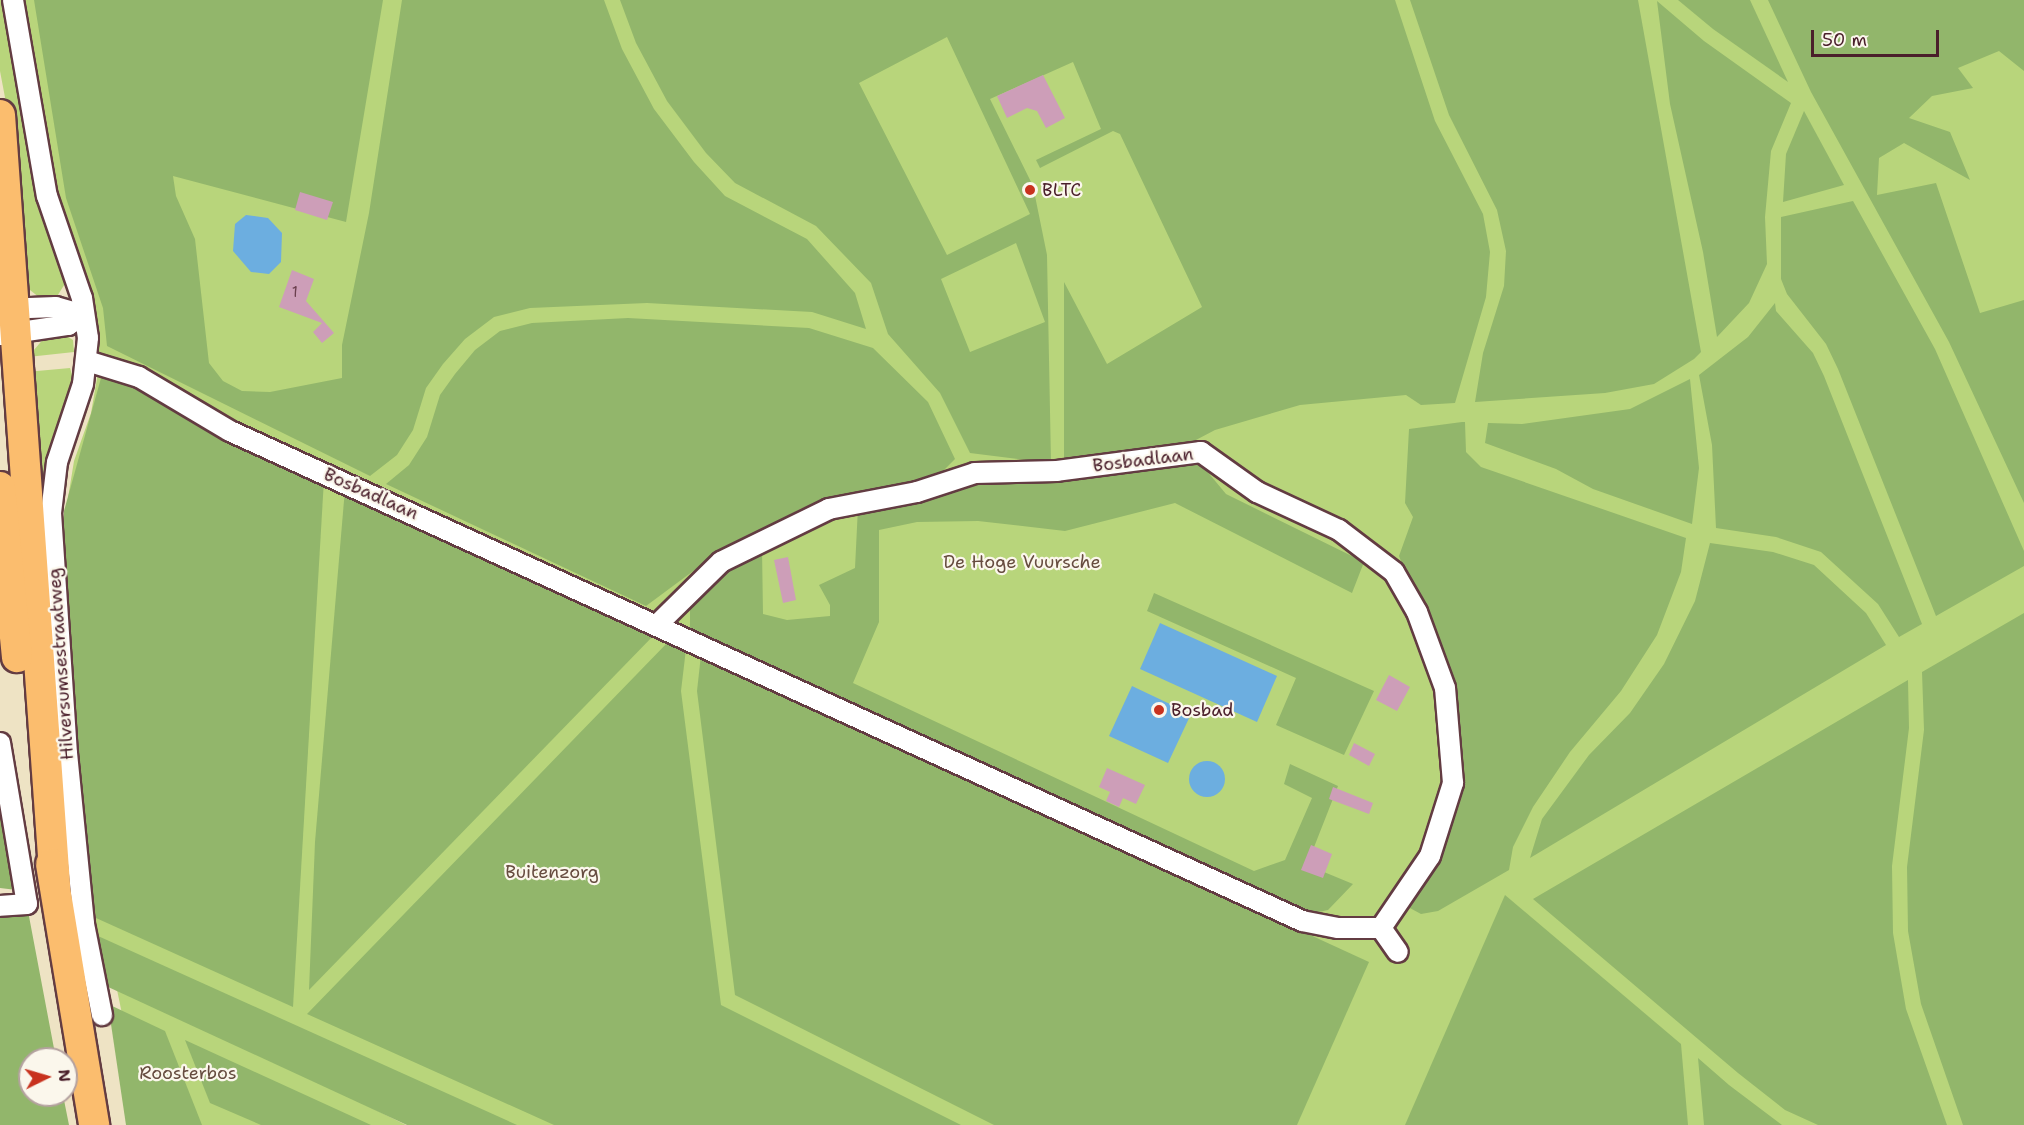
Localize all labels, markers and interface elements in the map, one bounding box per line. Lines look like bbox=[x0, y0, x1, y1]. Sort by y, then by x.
scale bar bbox=[1814, 18, 1942, 56]
text: 50 m bbox=[1822, 28, 1867, 52]
place label: BLTC bbox=[1042, 179, 1081, 201]
marker: BLTC bbox=[1023, 183, 1037, 197]
house number: 1 bbox=[292, 284, 298, 302]
street label: Bosbadlaan bbox=[1091, 443, 1195, 477]
street label: Bosbadlaan bbox=[320, 464, 422, 524]
park label: De Hoge Vuursche bbox=[943, 551, 1101, 573]
street label: Hilversumsestraatweg bbox=[44, 567, 78, 761]
place label: Bosbad bbox=[1171, 699, 1234, 721]
marker: Bosbad bbox=[1152, 703, 1166, 717]
park label: Buitenzorg bbox=[505, 861, 599, 883]
north arrow bbox=[18, 1047, 78, 1107]
park label: Roosterbos bbox=[139, 1062, 237, 1084]
text: N bbox=[53, 1068, 75, 1083]

